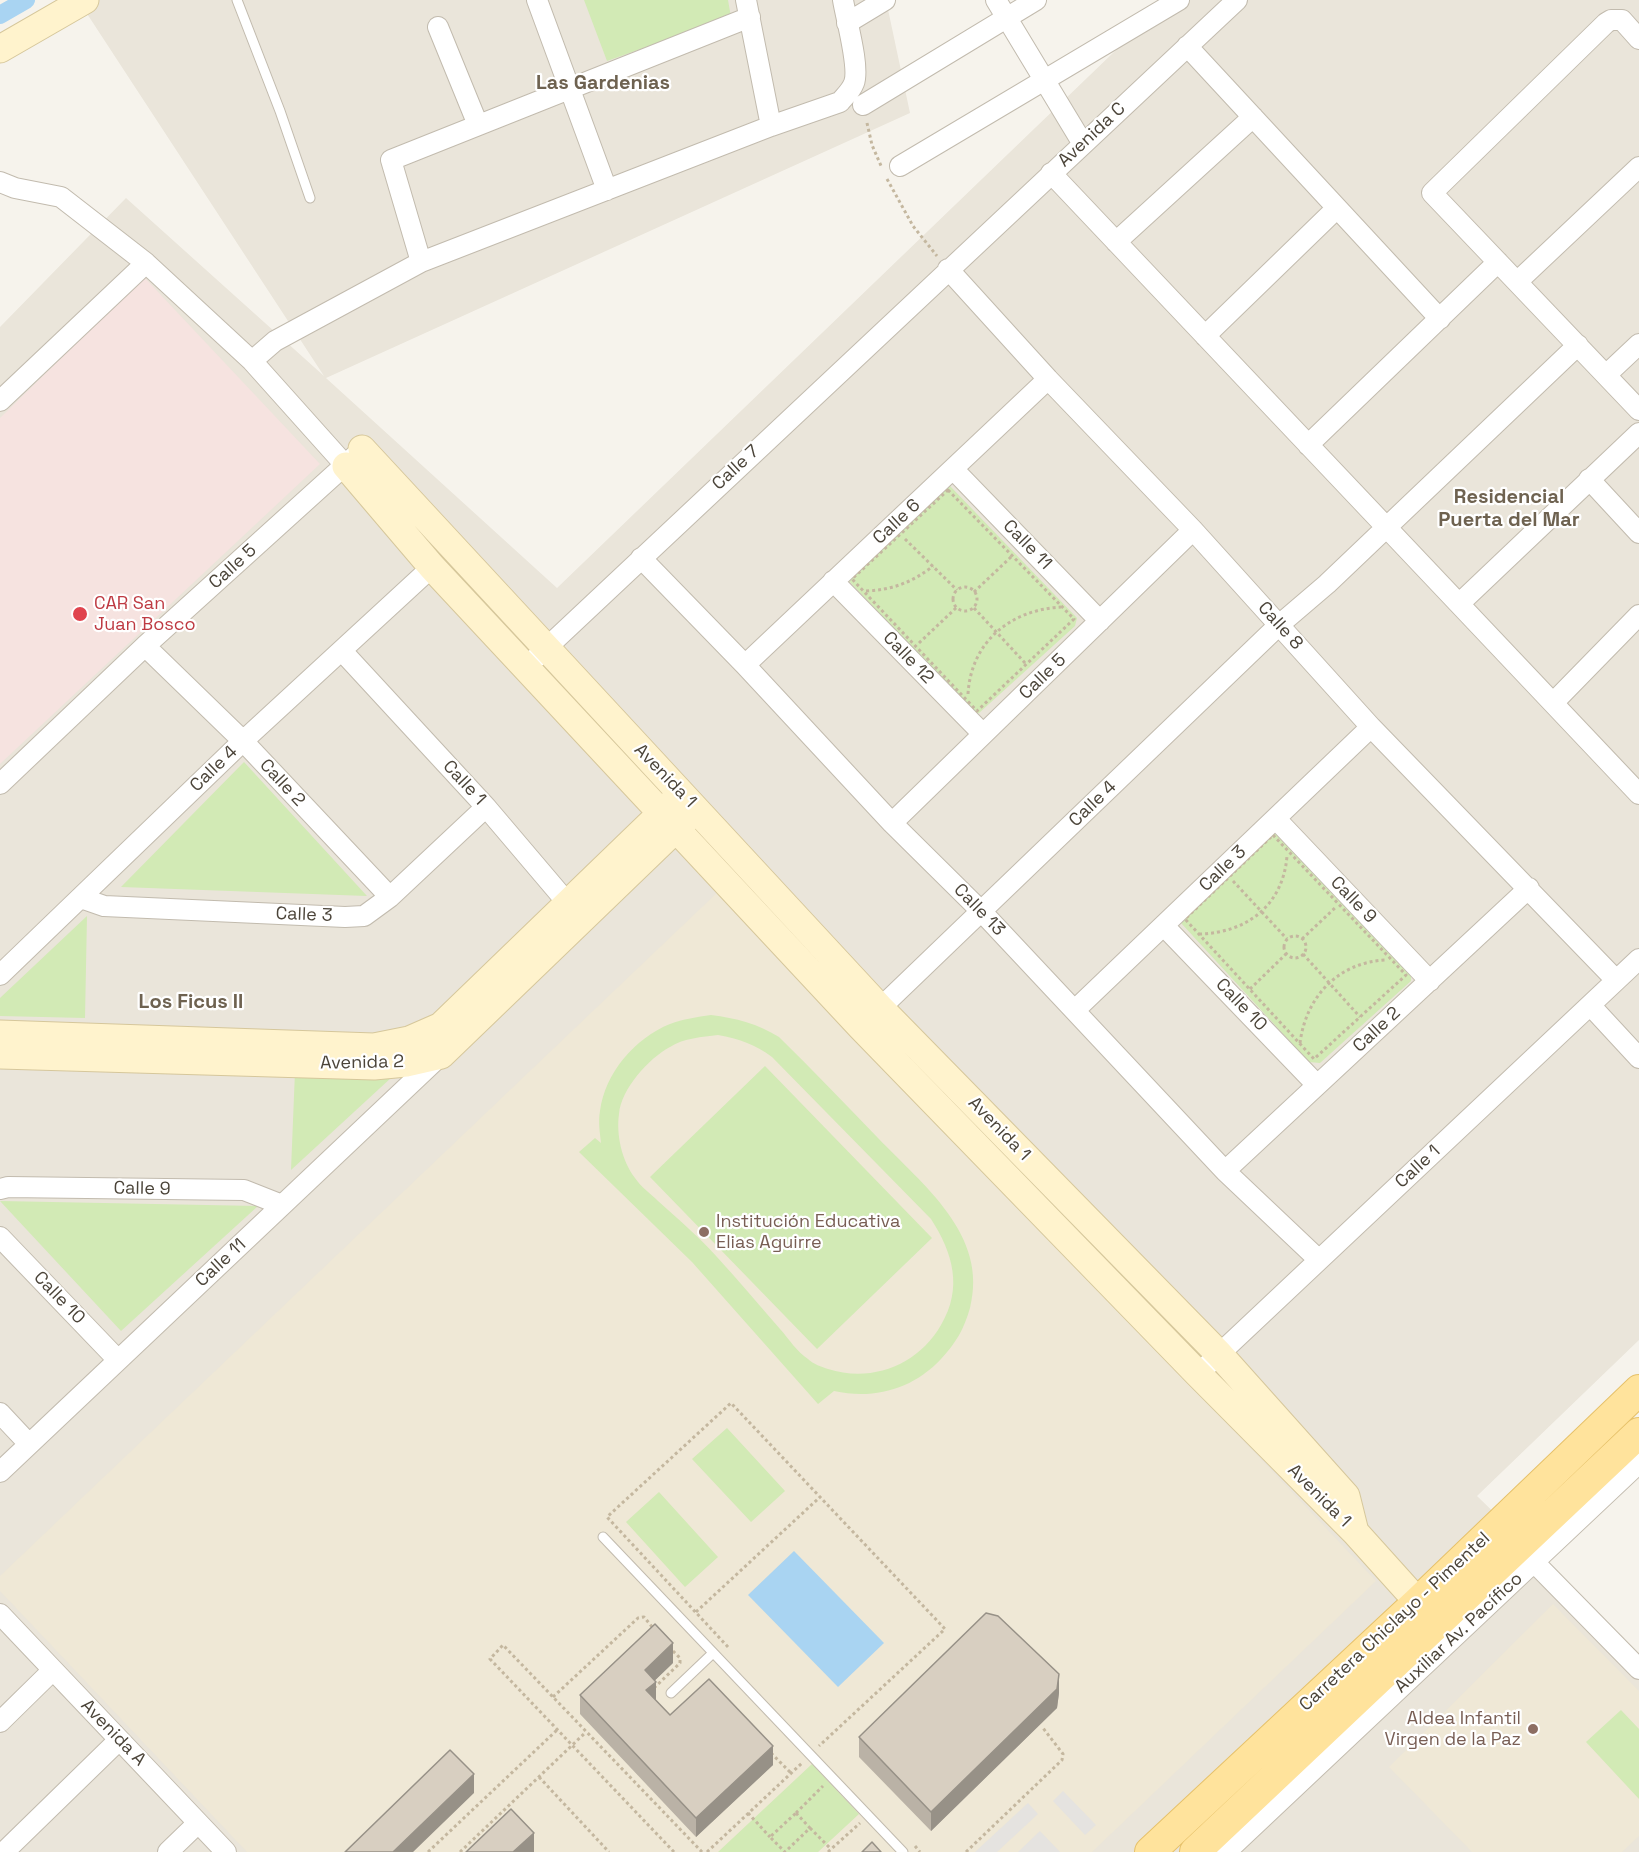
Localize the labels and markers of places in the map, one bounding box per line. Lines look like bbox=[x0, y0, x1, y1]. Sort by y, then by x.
place label: CAR San Juan Bosco bbox=[94, 593, 196, 636]
marker: CAR San Juan Bosco bbox=[71, 605, 89, 623]
place label: Institución Educativa Elias Aguirre bbox=[716, 1211, 900, 1254]
marker: Institución Educativa Elias Aguirre bbox=[697, 1225, 711, 1239]
place label: Aldea Infantil Virgen de la Paz bbox=[1385, 1708, 1521, 1750]
marker: Aldea Infantil Virgen de la Paz bbox=[1526, 1722, 1540, 1736]

